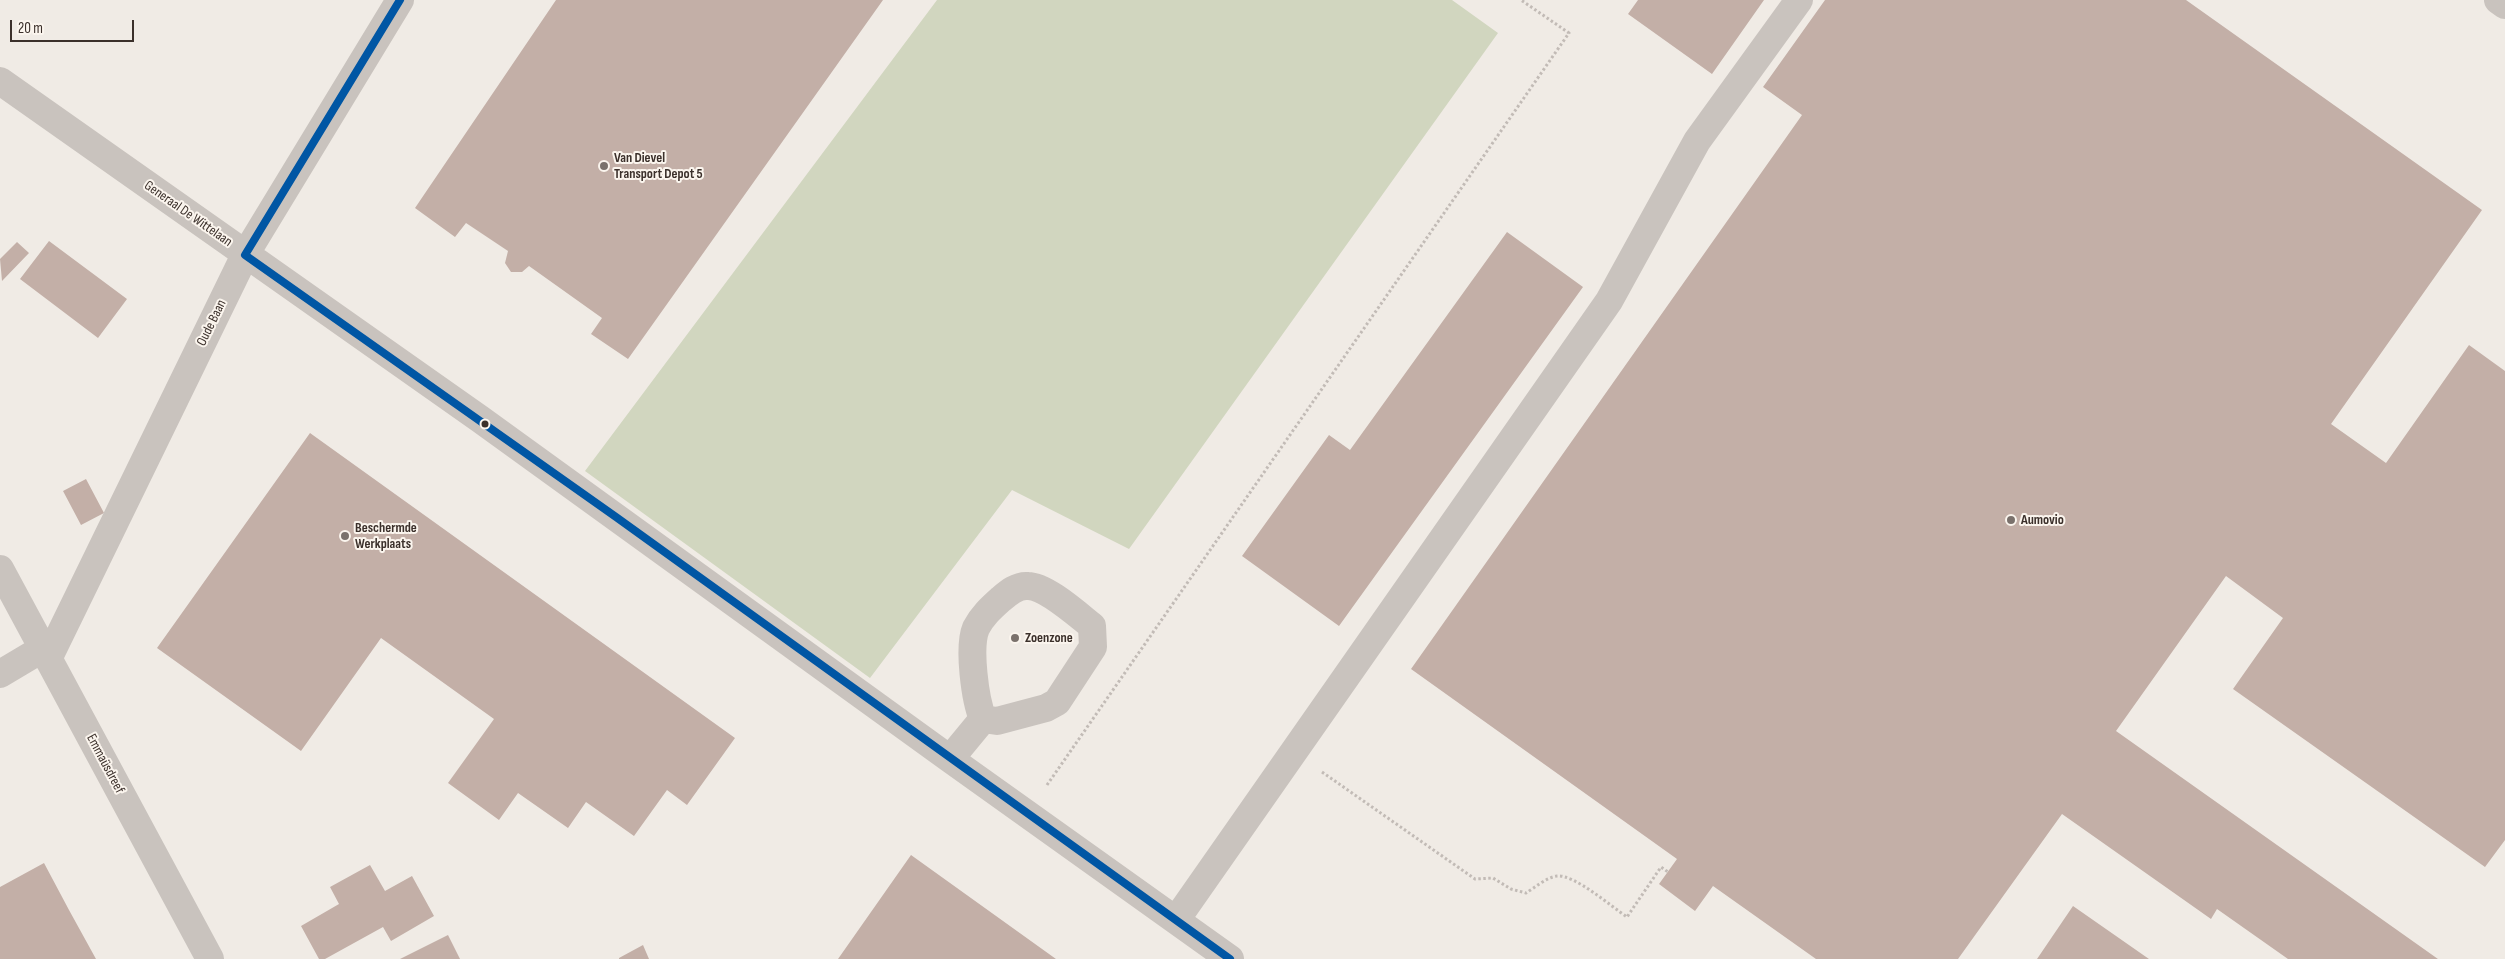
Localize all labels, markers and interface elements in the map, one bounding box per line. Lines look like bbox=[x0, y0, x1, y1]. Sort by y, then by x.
scale bar bbox=[12, 10, 136, 42]
text: 20 m bbox=[18, 19, 43, 38]
place label: Van Dievel Transport Depot 5 bbox=[614, 150, 703, 182]
marker: Van Dievel Transport Depot 5 bbox=[598, 160, 610, 172]
street label: Generaal De Wittelaan bbox=[141, 177, 235, 251]
street label: Oude Baan bbox=[194, 297, 230, 349]
unlabelled marker bbox=[480, 419, 490, 429]
place label: Aumovio bbox=[2021, 512, 2064, 528]
marker: Aumovio bbox=[2005, 514, 2017, 526]
place label: Beschermde Werkplaats bbox=[355, 520, 417, 552]
marker: Beschermde Werkplaats bbox=[339, 530, 351, 542]
place label: Zoenzone bbox=[1025, 630, 1073, 646]
marker: Zoenzone bbox=[1009, 632, 1021, 644]
street label: Emmaüsdreef bbox=[82, 731, 128, 797]

